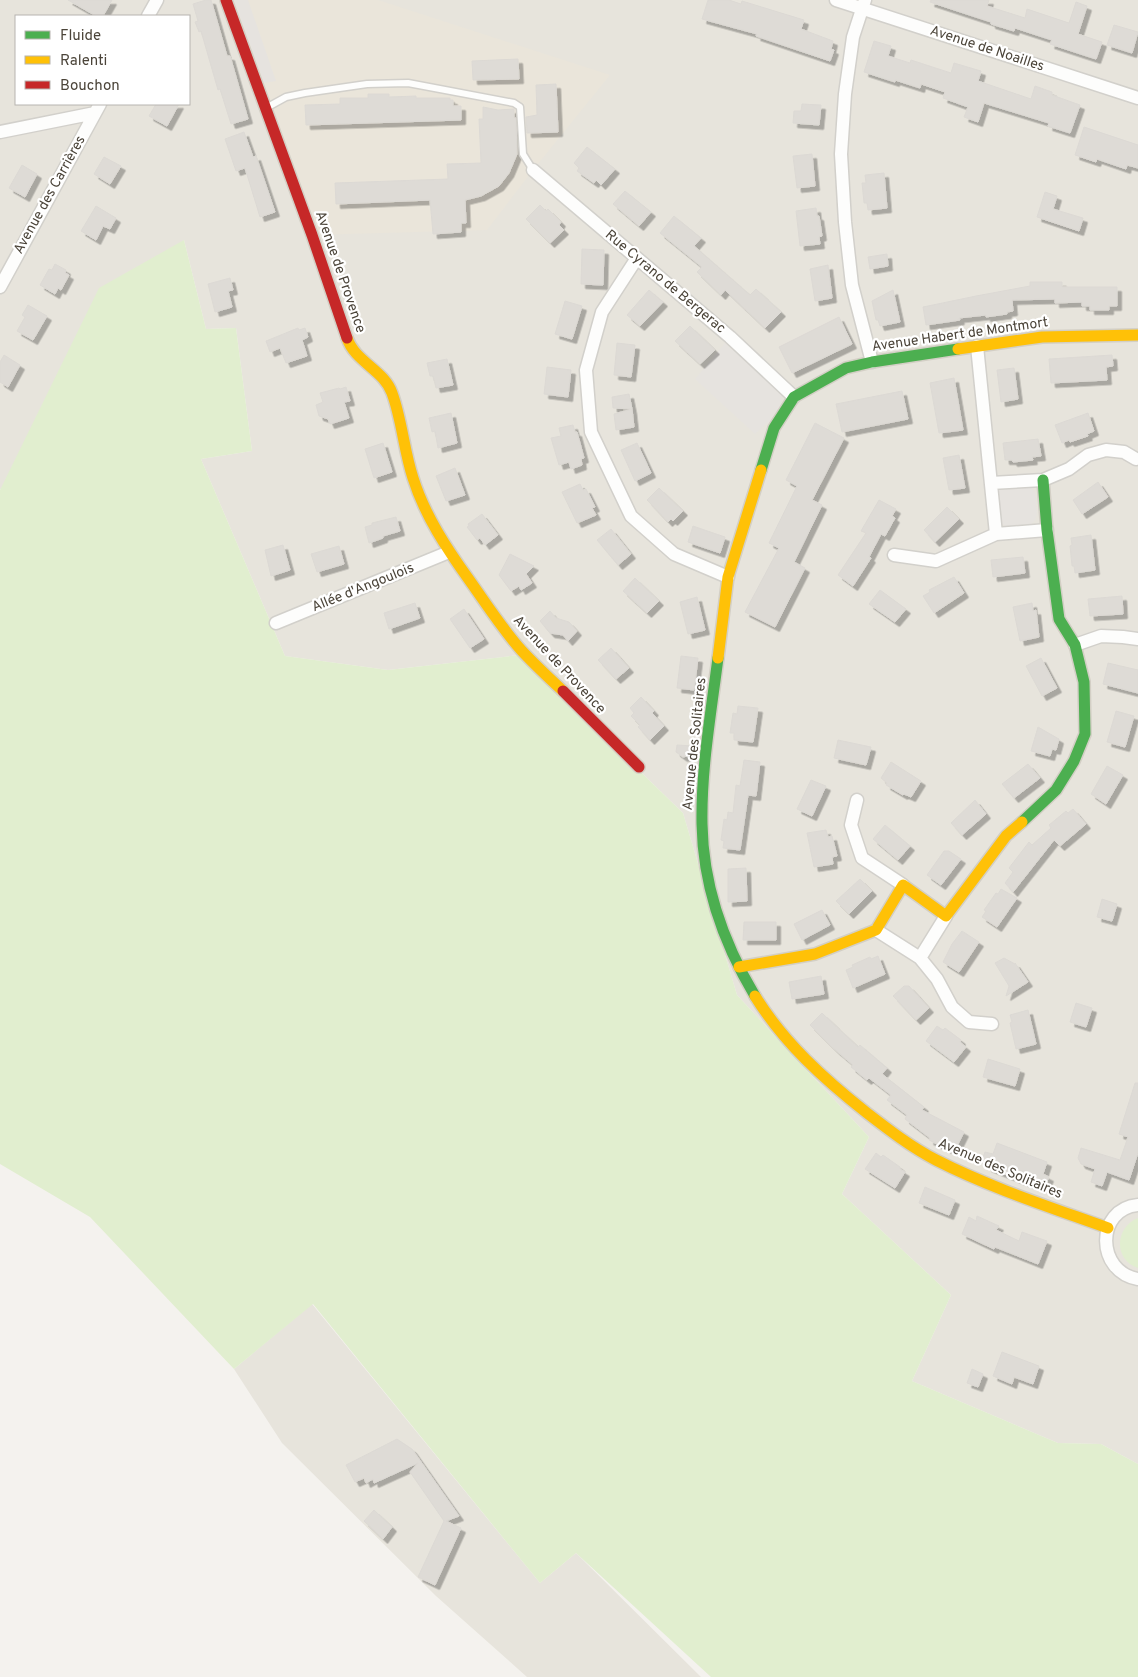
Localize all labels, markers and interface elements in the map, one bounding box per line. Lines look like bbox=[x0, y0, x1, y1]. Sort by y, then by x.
legend bbox=[15, 15, 190, 105]
street label: Avenue de Noailles bbox=[928, 23, 1046, 75]
text: Fluide bbox=[60, 27, 101, 46]
text: Ralenti bbox=[60, 52, 107, 71]
text: Bouchon bbox=[60, 77, 120, 96]
street label: Avenue des Carrières bbox=[10, 133, 90, 257]
street label: Avenue de Provence bbox=[311, 209, 369, 335]
street label: Rue Cyrano de Bergerac bbox=[601, 227, 729, 337]
street label: Avenue Habert de Montmort bbox=[871, 314, 1049, 356]
street label: Allée d'Angoulois bbox=[309, 560, 417, 616]
street label: Avenue de Provence bbox=[509, 612, 609, 718]
street label: Avenue des Solitaires bbox=[680, 677, 710, 811]
street label: Avenue des Solitaires bbox=[935, 1135, 1065, 1203]

